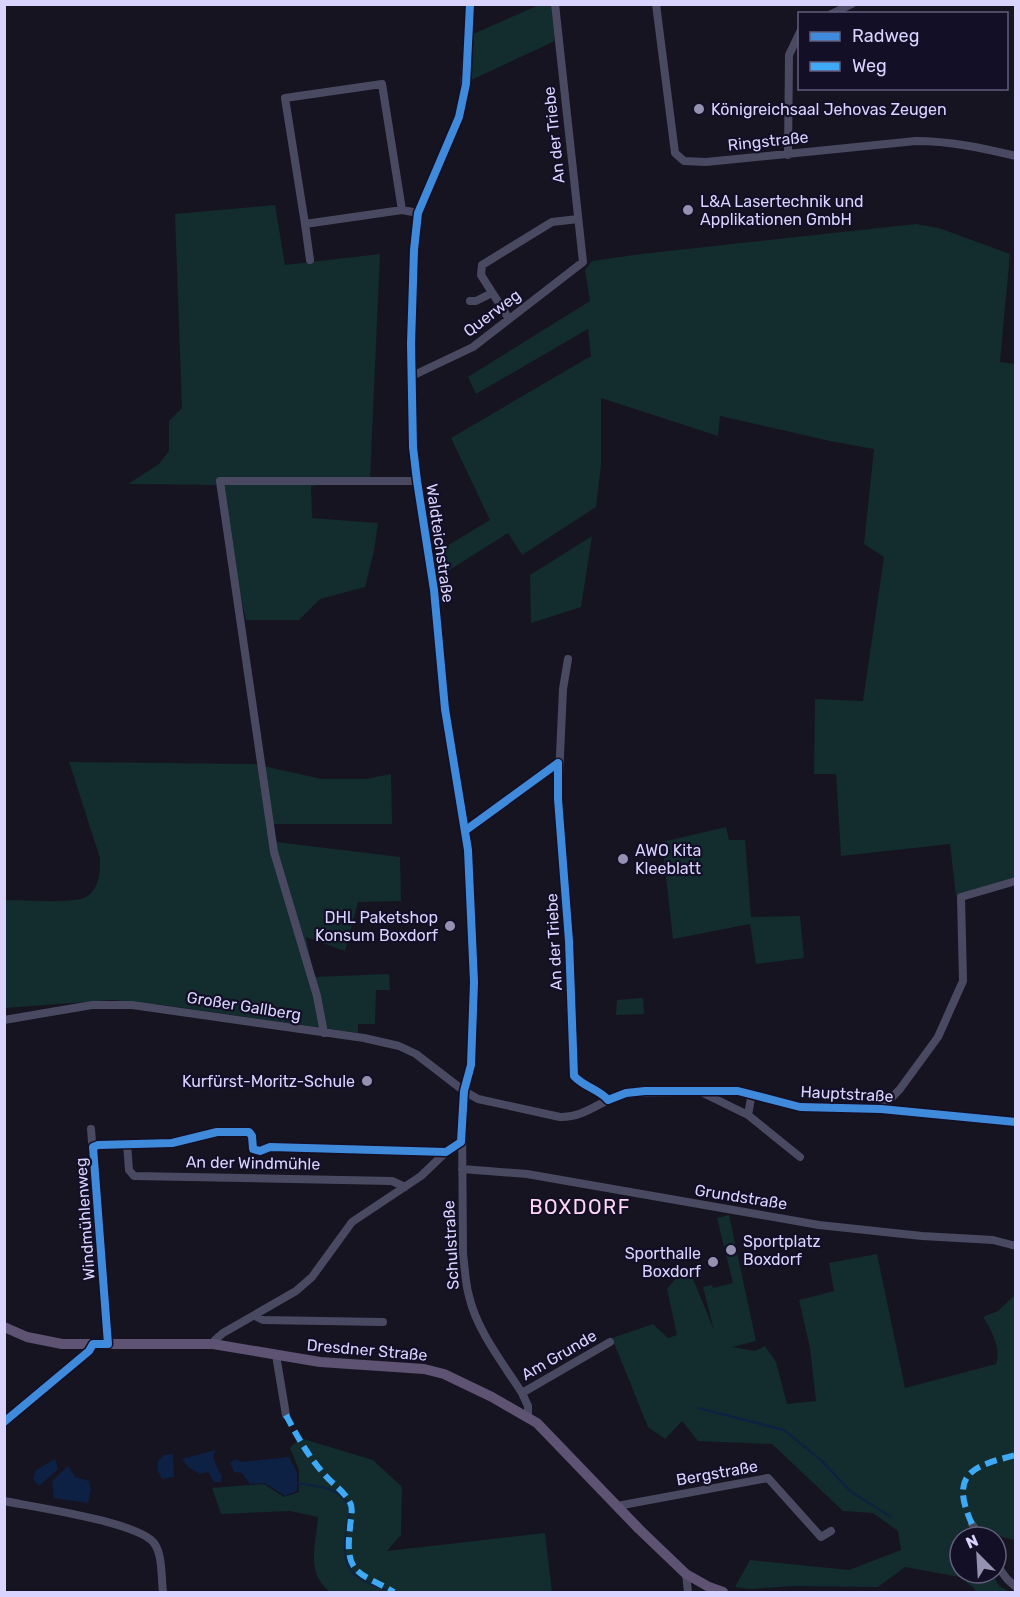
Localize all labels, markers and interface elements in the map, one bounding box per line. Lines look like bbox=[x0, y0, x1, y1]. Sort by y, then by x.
legend bbox=[798, 12, 1008, 90]
text: Radweg bbox=[852, 25, 919, 47]
text: Weg bbox=[852, 55, 887, 77]
street label: An der Triebe bbox=[539, 86, 569, 184]
place label: Königreichsaal Jehovas Zeugen bbox=[711, 100, 947, 119]
marker: Königreichsaal Jehovas Zeugen bbox=[692, 102, 706, 116]
street label: Ringstraße bbox=[727, 127, 809, 155]
place label: L&A Lasertechnik und Applikationen GmbH bbox=[700, 192, 864, 229]
marker: L&A Lasertechnik und Applikationen GmbH bbox=[681, 203, 695, 217]
street label: Querweg bbox=[460, 285, 524, 341]
street label: Waldteichstraße bbox=[422, 482, 458, 604]
place label: AWO Kita Kleeblatt bbox=[635, 841, 701, 878]
marker: AWO Kita Kleeblatt bbox=[616, 852, 630, 866]
street label: An der Triebe bbox=[542, 893, 566, 991]
place label: DHL Paketshop Konsum Boxdorf bbox=[315, 908, 439, 945]
marker: DHL Paketshop Konsum Boxdorf bbox=[443, 919, 457, 933]
street label: Großer Gallberg bbox=[185, 988, 303, 1024]
place label: Kurfürst-Moritz-Schule bbox=[182, 1072, 355, 1091]
marker: Kurfürst-Moritz-Schule bbox=[360, 1074, 374, 1088]
street label: Hauptstraße bbox=[800, 1082, 894, 1106]
street label: An der Windmühle bbox=[186, 1152, 320, 1174]
street label: Windmühlenweg bbox=[71, 1157, 99, 1281]
street label: Grundstraße bbox=[693, 1180, 789, 1214]
district label: BOXDORF bbox=[529, 1195, 631, 1219]
street label: Schulstraße bbox=[439, 1200, 463, 1290]
place label: Sportplatz Boxdorf bbox=[743, 1232, 821, 1269]
marker: Sportplatz Boxdorf bbox=[724, 1243, 738, 1257]
place label: Sporthalle Boxdorf bbox=[625, 1244, 702, 1281]
marker: Sporthalle Boxdorf bbox=[706, 1255, 720, 1269]
street label: Am Grunde bbox=[518, 1326, 600, 1384]
street label: Dresdner Straße bbox=[306, 1335, 428, 1365]
street label: Bergstraße bbox=[675, 1456, 759, 1490]
north arrow bbox=[948, 1525, 1008, 1585]
text: N bbox=[963, 1531, 981, 1553]

